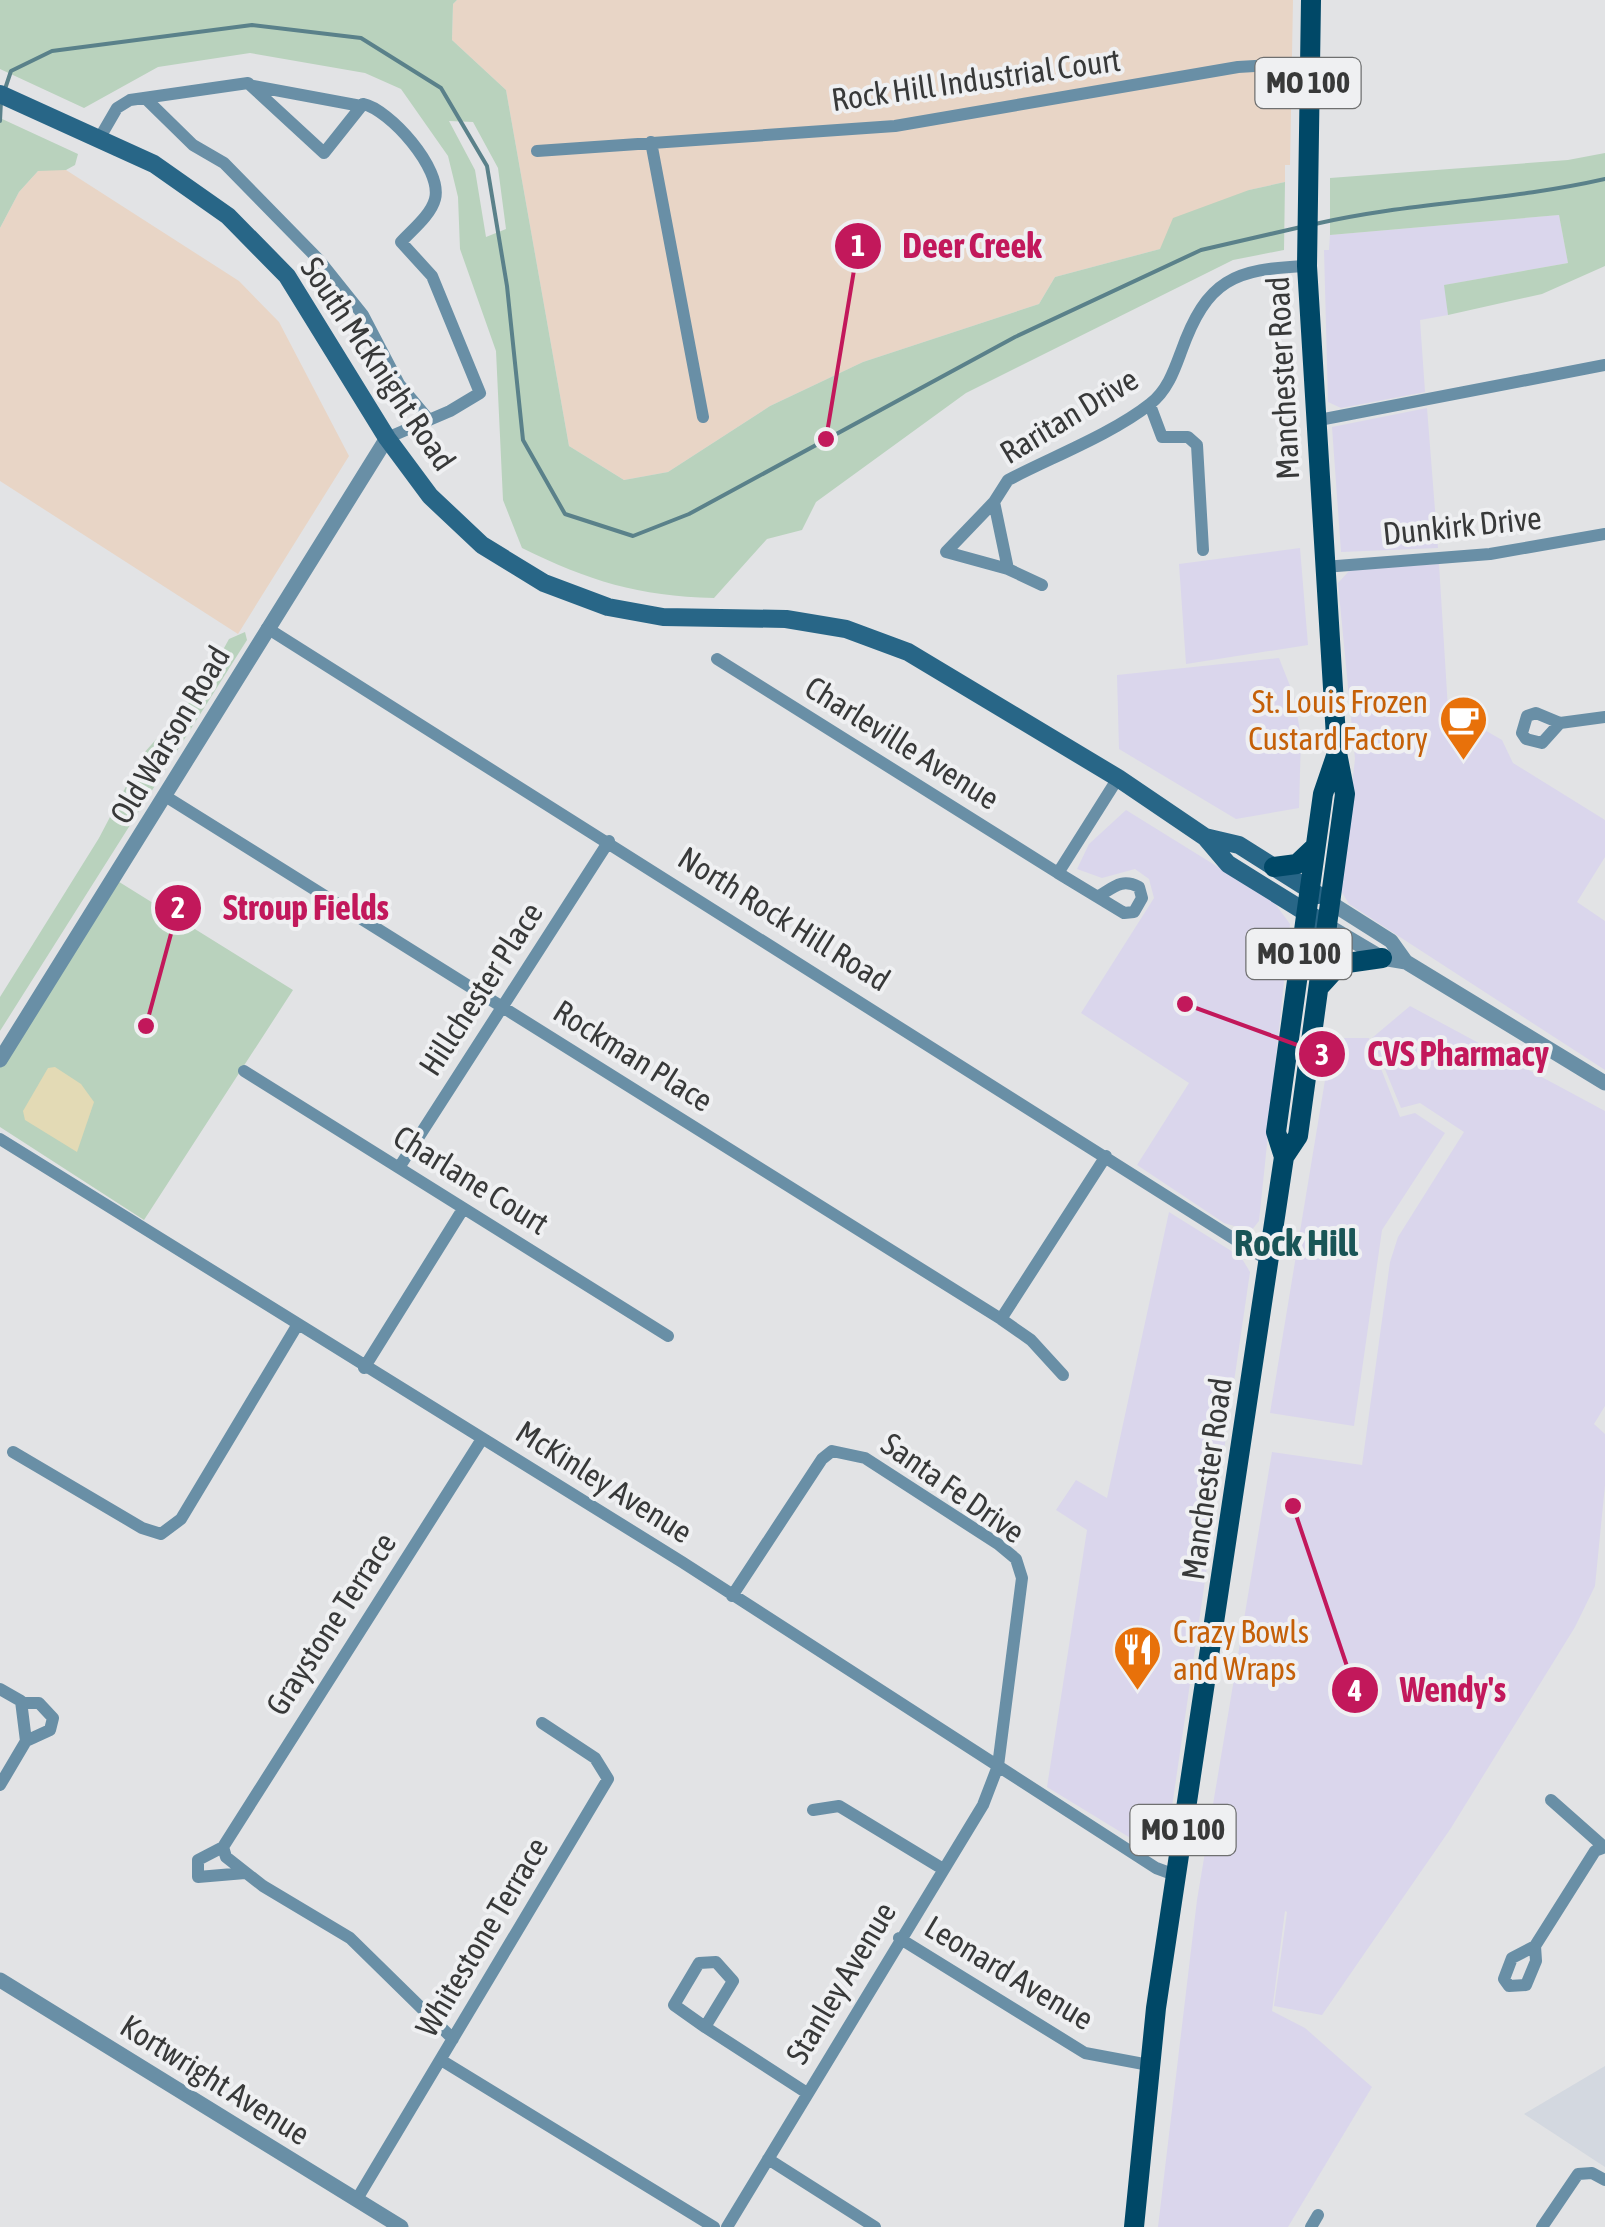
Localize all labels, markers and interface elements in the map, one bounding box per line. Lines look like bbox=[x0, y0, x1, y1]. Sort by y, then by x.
street label: Rock Hill Industrial Court bbox=[829, 41, 1123, 118]
road number: MO 100 bbox=[1256, 58, 1360, 108]
callout: Deer Creek bbox=[833, 213, 1062, 278]
text: Deer Creek bbox=[902, 225, 1042, 265]
text: 1 bbox=[851, 228, 865, 262]
street label: South McKnight Road bbox=[293, 250, 463, 477]
street label: Manchester Road bbox=[1259, 276, 1306, 481]
street label: Raritan Drive bbox=[993, 360, 1144, 471]
street label: Dunkirk Drive bbox=[1381, 499, 1543, 552]
street label: Old Warson Road bbox=[102, 639, 237, 830]
street label: Charleville Avenue bbox=[799, 668, 1006, 817]
place label: St. Louis Frozen Custard Factory bbox=[1248, 683, 1428, 757]
cafe icon: St. Louis Frozen Custard Factory bbox=[1437, 694, 1489, 762]
street label: North Rock Hill Road bbox=[672, 839, 897, 998]
callout: Stroup Fields bbox=[153, 875, 409, 940]
text: Stroup Fields bbox=[223, 887, 389, 927]
text: 2 bbox=[171, 890, 185, 924]
street label: Hillchester Place bbox=[411, 895, 550, 1082]
road number: MO 100 bbox=[1246, 929, 1352, 979]
street label: Rockman Place bbox=[547, 992, 719, 1119]
callout: CVS Pharmacy bbox=[1297, 1022, 1569, 1087]
text: CVS Pharmacy bbox=[1367, 1033, 1550, 1073]
text: 3 bbox=[1315, 1037, 1329, 1071]
street label: Charlane Court bbox=[387, 1117, 555, 1242]
district label: Rock Hill bbox=[1234, 1221, 1359, 1264]
street label: Manchester Road bbox=[1174, 1376, 1239, 1582]
street label: McKinley Avenue bbox=[510, 1413, 699, 1550]
street label: Santa Fe Drive bbox=[875, 1425, 1032, 1550]
street label: Graystone Terrace bbox=[258, 1526, 403, 1722]
place label: Crazy Bowls and Wraps bbox=[1173, 1613, 1309, 1687]
restaurant icon: Crazy Bowls and Wraps bbox=[1112, 1624, 1164, 1692]
callout: Wendy's bbox=[1330, 1658, 1526, 1723]
text: Wendy's bbox=[1399, 1669, 1506, 1709]
text: 4 bbox=[1347, 1673, 1362, 1707]
road number: MO 100 bbox=[1130, 1805, 1236, 1855]
street label: Whitestone Terrace bbox=[408, 1831, 555, 2043]
street label: Stanley Avenue bbox=[778, 1895, 903, 2070]
street label: Leonard Avenue bbox=[918, 1908, 1100, 2037]
street label: Kortwright Avenue bbox=[114, 2007, 317, 2152]

